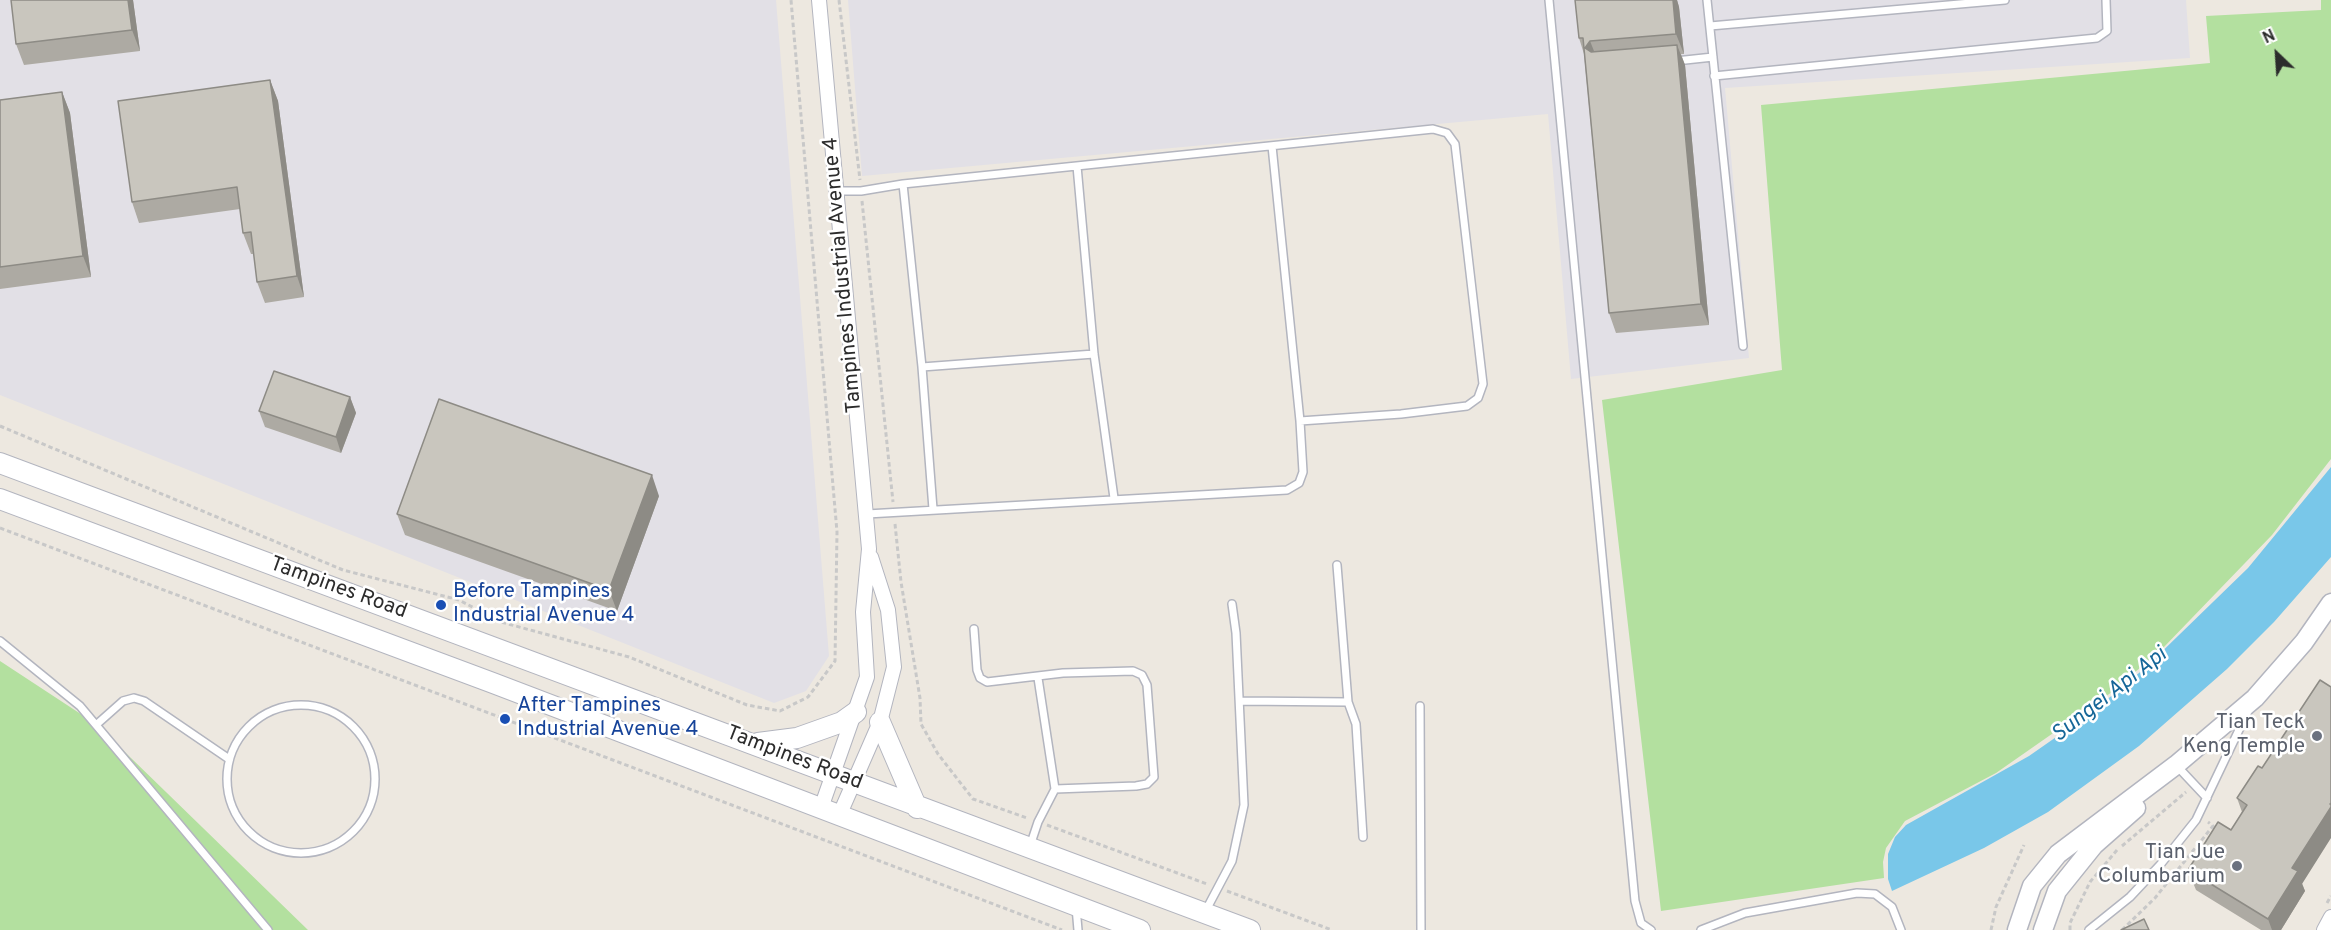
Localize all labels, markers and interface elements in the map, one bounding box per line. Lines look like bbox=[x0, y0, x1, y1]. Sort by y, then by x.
north arrow bbox=[2247, 24, 2307, 84]
text: N bbox=[2260, 26, 2279, 49]
street label: Tampines Industrial Avenue 4 bbox=[819, 136, 869, 414]
street label: Tampines Road bbox=[266, 553, 410, 625]
place label: Before Tampines Industrial Avenue 4 bbox=[453, 580, 634, 630]
marker: Before Tampines Industrial Avenue 4 bbox=[434, 598, 448, 612]
water label: Sungei Api Api bbox=[2047, 643, 2173, 749]
place label: After Tampines Industrial Avenue 4 bbox=[517, 694, 698, 744]
place label: Tian Teck Keng Temple bbox=[2183, 711, 2305, 761]
marker: After Tampines Industrial Avenue 4 bbox=[498, 712, 512, 726]
street label: Tampines Road bbox=[722, 721, 866, 797]
marker: Tian Teck Keng Temple bbox=[2310, 729, 2324, 743]
place label: Tian Jue Columbarium bbox=[2098, 841, 2225, 891]
marker: Tian Jue Columbarium bbox=[2230, 859, 2244, 873]

